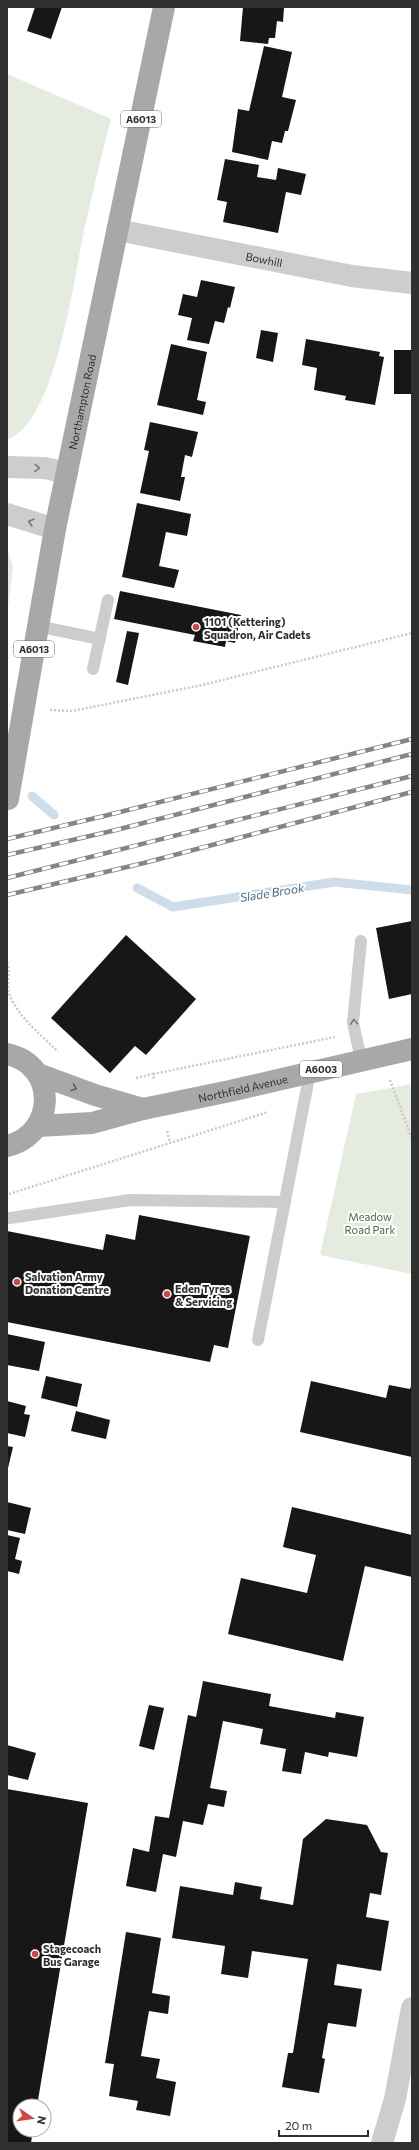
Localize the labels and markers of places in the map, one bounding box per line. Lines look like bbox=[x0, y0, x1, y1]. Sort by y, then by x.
place label: 1101 (Kettering) Squadron, Air Cadets bbox=[204, 615, 311, 641]
marker: 1101 (Kettering) Squadron, Air Cadets bbox=[191, 622, 201, 632]
place label: Salvation Army Donation Centre bbox=[25, 1270, 109, 1296]
marker: Salvation Army Donation Centre bbox=[12, 1277, 22, 1287]
place label: Eden Tyres & Servicing bbox=[175, 1282, 232, 1308]
marker: Eden Tyres & Servicing bbox=[162, 1289, 172, 1299]
place label: Stagecoach Bus Garage bbox=[43, 1942, 101, 1968]
marker: Stagecoach Bus Garage bbox=[30, 1949, 40, 1959]

